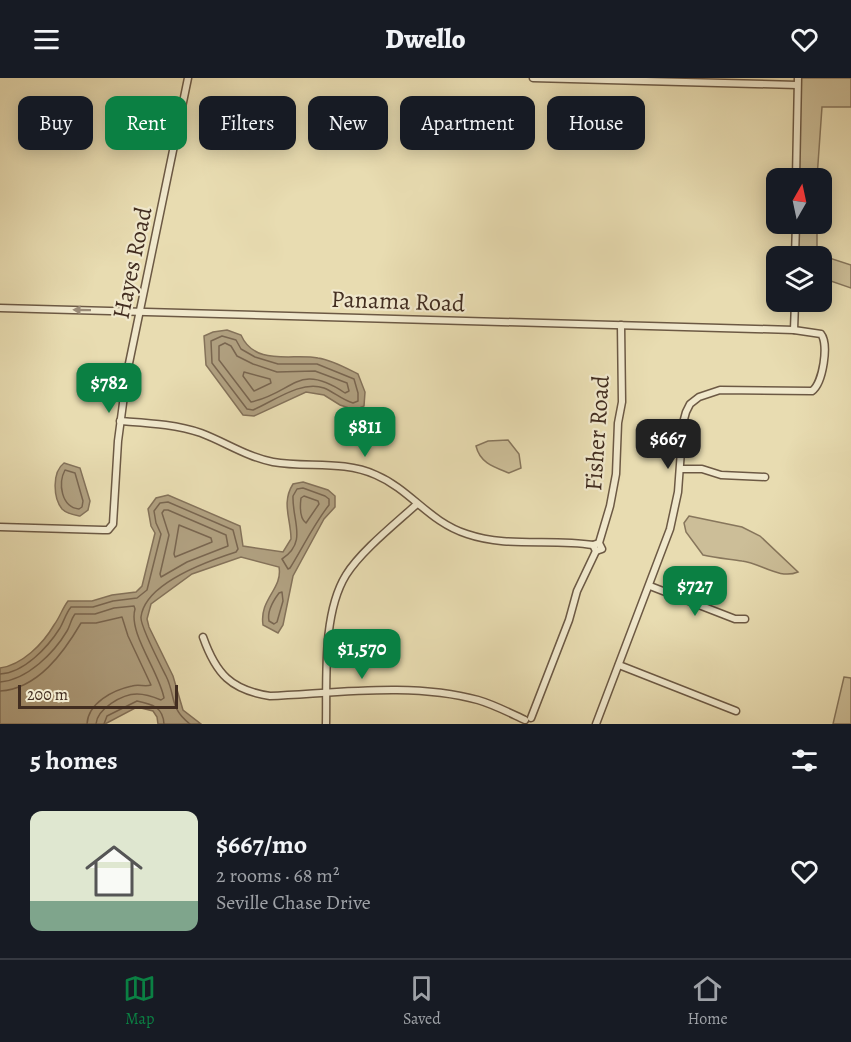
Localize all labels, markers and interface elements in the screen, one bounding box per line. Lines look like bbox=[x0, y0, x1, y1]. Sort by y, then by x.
text: Dwello bbox=[385, 21, 466, 57]
icon: menu bbox=[30, 23, 63, 56]
icon: heart bbox=[788, 23, 821, 56]
chip: Buy bbox=[18, 96, 93, 150]
chip: Rent bbox=[105, 96, 187, 150]
chip: Filters bbox=[199, 96, 296, 150]
chip: New bbox=[308, 96, 388, 150]
chip: Apartment bbox=[400, 96, 535, 150]
chip: House bbox=[547, 96, 645, 150]
north arrow bbox=[766, 168, 832, 234]
map controls bbox=[766, 168, 832, 312]
street label: Hayes Road bbox=[105, 204, 160, 322]
button: layers bbox=[766, 246, 832, 312]
street label: Panama Road bbox=[330, 283, 466, 319]
one-way arrow bbox=[72, 305, 91, 315]
pin: $782 bbox=[73, 363, 145, 414]
text: $782 bbox=[90, 369, 128, 396]
street label: Fisher Road bbox=[577, 374, 617, 492]
pin: $811 bbox=[329, 407, 401, 458]
text: $811 bbox=[348, 413, 382, 440]
pin: $667 bbox=[632, 419, 704, 470]
text: $667 bbox=[650, 425, 686, 452]
pin: $727 bbox=[659, 566, 731, 617]
text: $727 bbox=[677, 572, 713, 599]
pin: $1,570 bbox=[313, 629, 411, 680]
text: $1,570 bbox=[338, 635, 387, 662]
scale bar bbox=[18, 682, 178, 710]
text: 200 m bbox=[27, 684, 68, 706]
text: 5 homes bbox=[30, 743, 118, 778]
icon: filters bbox=[788, 744, 821, 777]
text: $667/mo bbox=[216, 827, 307, 862]
icon: home bbox=[78, 835, 150, 907]
icon: heart bbox=[788, 855, 821, 888]
text: 2 rooms · 68 m² bbox=[216, 862, 340, 889]
text: Seville Chase Drive bbox=[216, 889, 371, 916]
tab: Map bbox=[123, 972, 156, 1030]
tab: Saved bbox=[403, 972, 441, 1030]
tab: Home bbox=[687, 972, 728, 1030]

